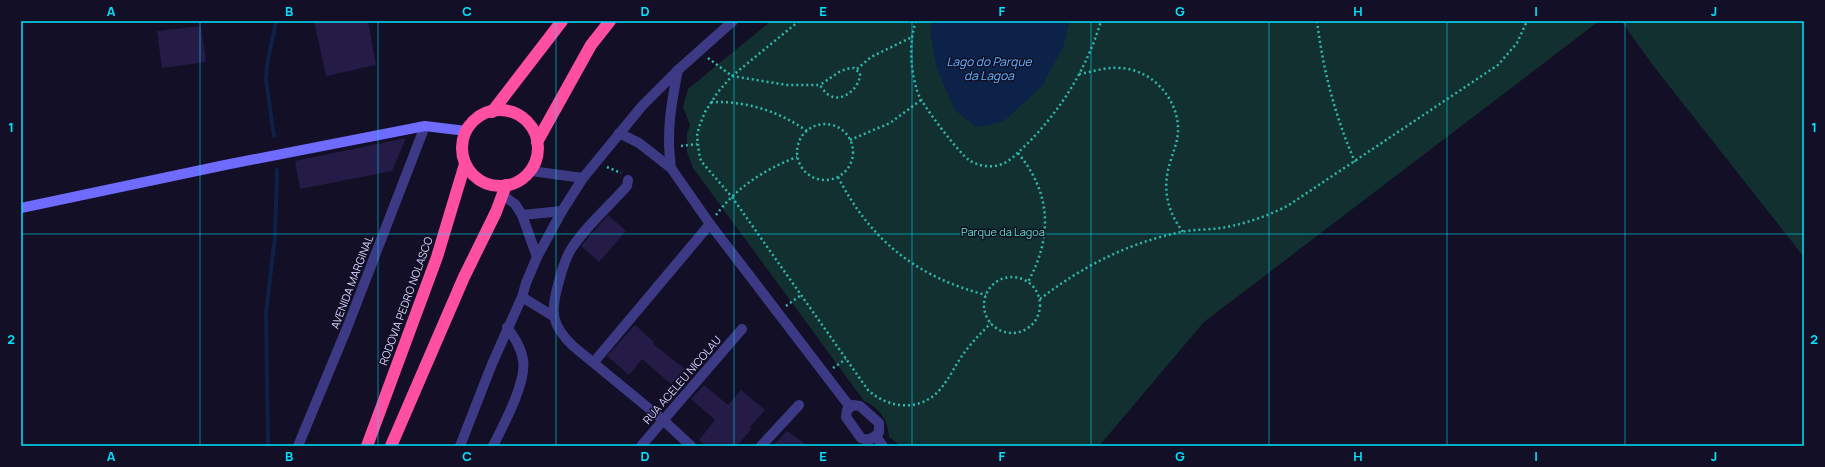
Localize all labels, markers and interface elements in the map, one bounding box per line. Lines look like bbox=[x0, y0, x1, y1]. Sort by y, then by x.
text: A bbox=[107, 2, 116, 20]
text: B bbox=[285, 2, 293, 20]
text: C bbox=[462, 2, 472, 20]
text: D bbox=[640, 2, 650, 20]
text: E bbox=[819, 2, 827, 20]
text: F bbox=[999, 2, 1006, 20]
text: G bbox=[1175, 2, 1185, 20]
text: H bbox=[1353, 2, 1363, 20]
text: I bbox=[1534, 2, 1538, 20]
text: J bbox=[1711, 2, 1717, 20]
water label: Lago do Parque da Lagoa bbox=[946, 53, 1033, 84]
text: 1 bbox=[8, 118, 14, 136]
text: 1 bbox=[1811, 118, 1817, 136]
park label: Parque da Lagoa bbox=[961, 224, 1045, 239]
street label: AVENIDA MARGINAL bbox=[327, 233, 376, 331]
street label: RODOVIA PEDRO NOLASCO bbox=[375, 234, 436, 367]
text: 2 bbox=[7, 330, 15, 348]
text: 2 bbox=[1810, 330, 1818, 348]
street label: RUA ACELEU NICOLAU bbox=[639, 332, 724, 427]
text: A bbox=[107, 447, 116, 465]
text: B bbox=[285, 447, 293, 465]
text: C bbox=[462, 447, 472, 465]
text: D bbox=[640, 447, 650, 465]
text: E bbox=[819, 447, 827, 465]
text: F bbox=[999, 447, 1006, 465]
text: G bbox=[1175, 447, 1185, 465]
text: H bbox=[1353, 447, 1363, 465]
text: I bbox=[1534, 447, 1538, 465]
text: J bbox=[1711, 447, 1717, 465]

